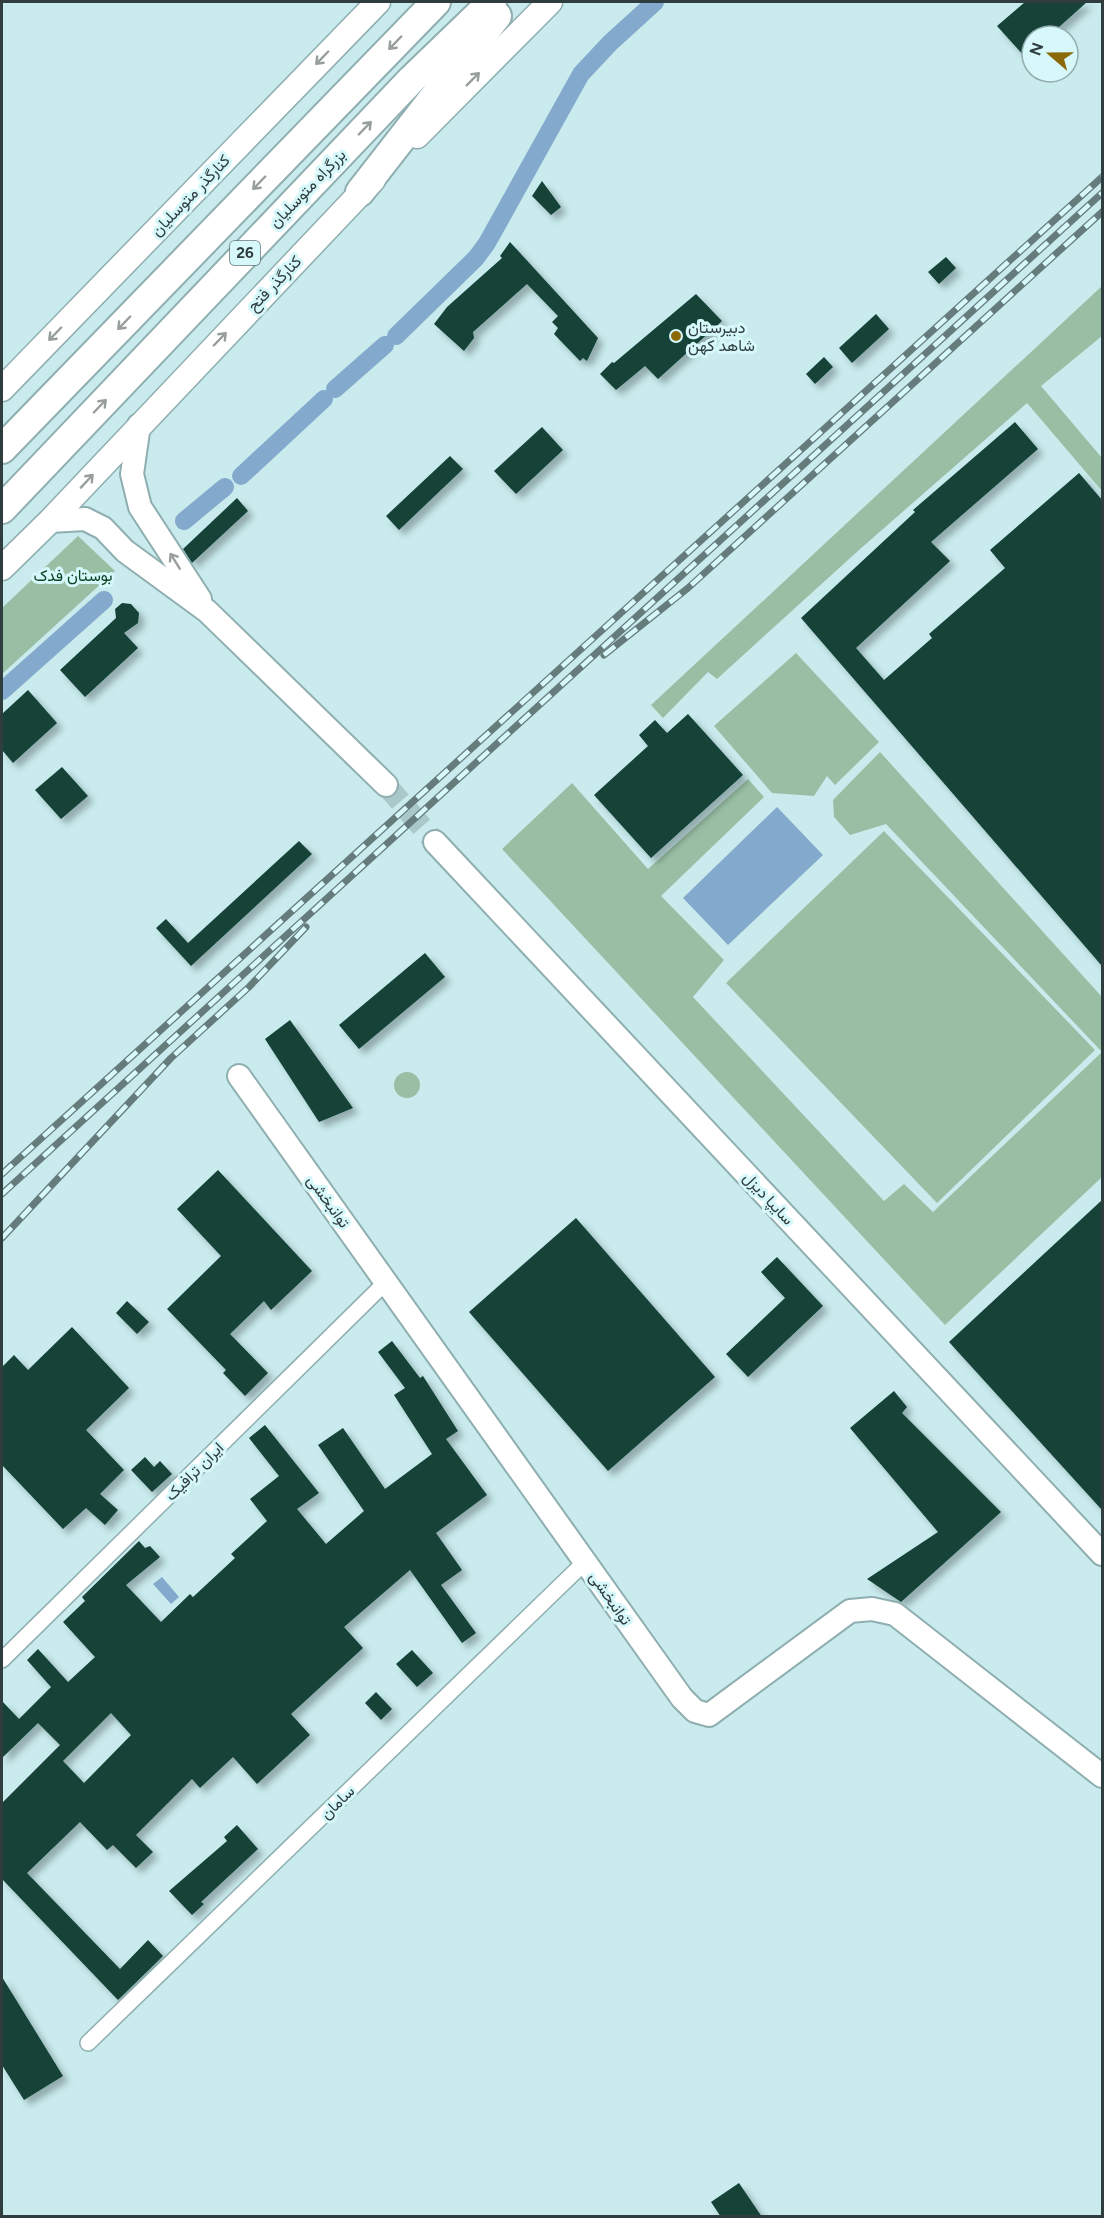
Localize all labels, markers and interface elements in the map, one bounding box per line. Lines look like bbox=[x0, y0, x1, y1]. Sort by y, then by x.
north arrow bbox=[1020, 24, 1080, 84]
one-way arrow bbox=[388, 36, 403, 51]
text: N bbox=[1025, 40, 1047, 58]
one-way arrow bbox=[315, 51, 330, 66]
one-way arrow bbox=[466, 72, 481, 86]
one-way arrow bbox=[358, 120, 372, 135]
street label: بزرگراه متوسلیان bbox=[265, 145, 350, 232]
street label: کنارگذر متوسلیان bbox=[147, 151, 235, 241]
one-way arrow bbox=[252, 176, 267, 191]
road number: 26 bbox=[230, 241, 260, 265]
street label: کنارگذر فتح bbox=[243, 252, 307, 316]
one-way arrow bbox=[116, 316, 131, 331]
place label: دبیرستان شاهد کهن bbox=[688, 318, 755, 356]
one-way arrow bbox=[48, 327, 63, 342]
marker: دبیرستان شاهد کهن bbox=[669, 329, 683, 343]
one-way arrow bbox=[213, 332, 228, 347]
one-way arrow bbox=[93, 398, 107, 413]
one-way arrow bbox=[80, 474, 94, 489]
one-way arrow bbox=[169, 553, 181, 570]
park label: بوستان فدک bbox=[33, 566, 113, 586]
street label: سایپا دیزل bbox=[738, 1168, 798, 1230]
street label: توانبخشی bbox=[302, 1171, 354, 1232]
street label: ایران ترافیک bbox=[161, 1438, 228, 1505]
street label: توانبخشی bbox=[585, 1568, 636, 1629]
street label: سامان bbox=[316, 1782, 358, 1823]

